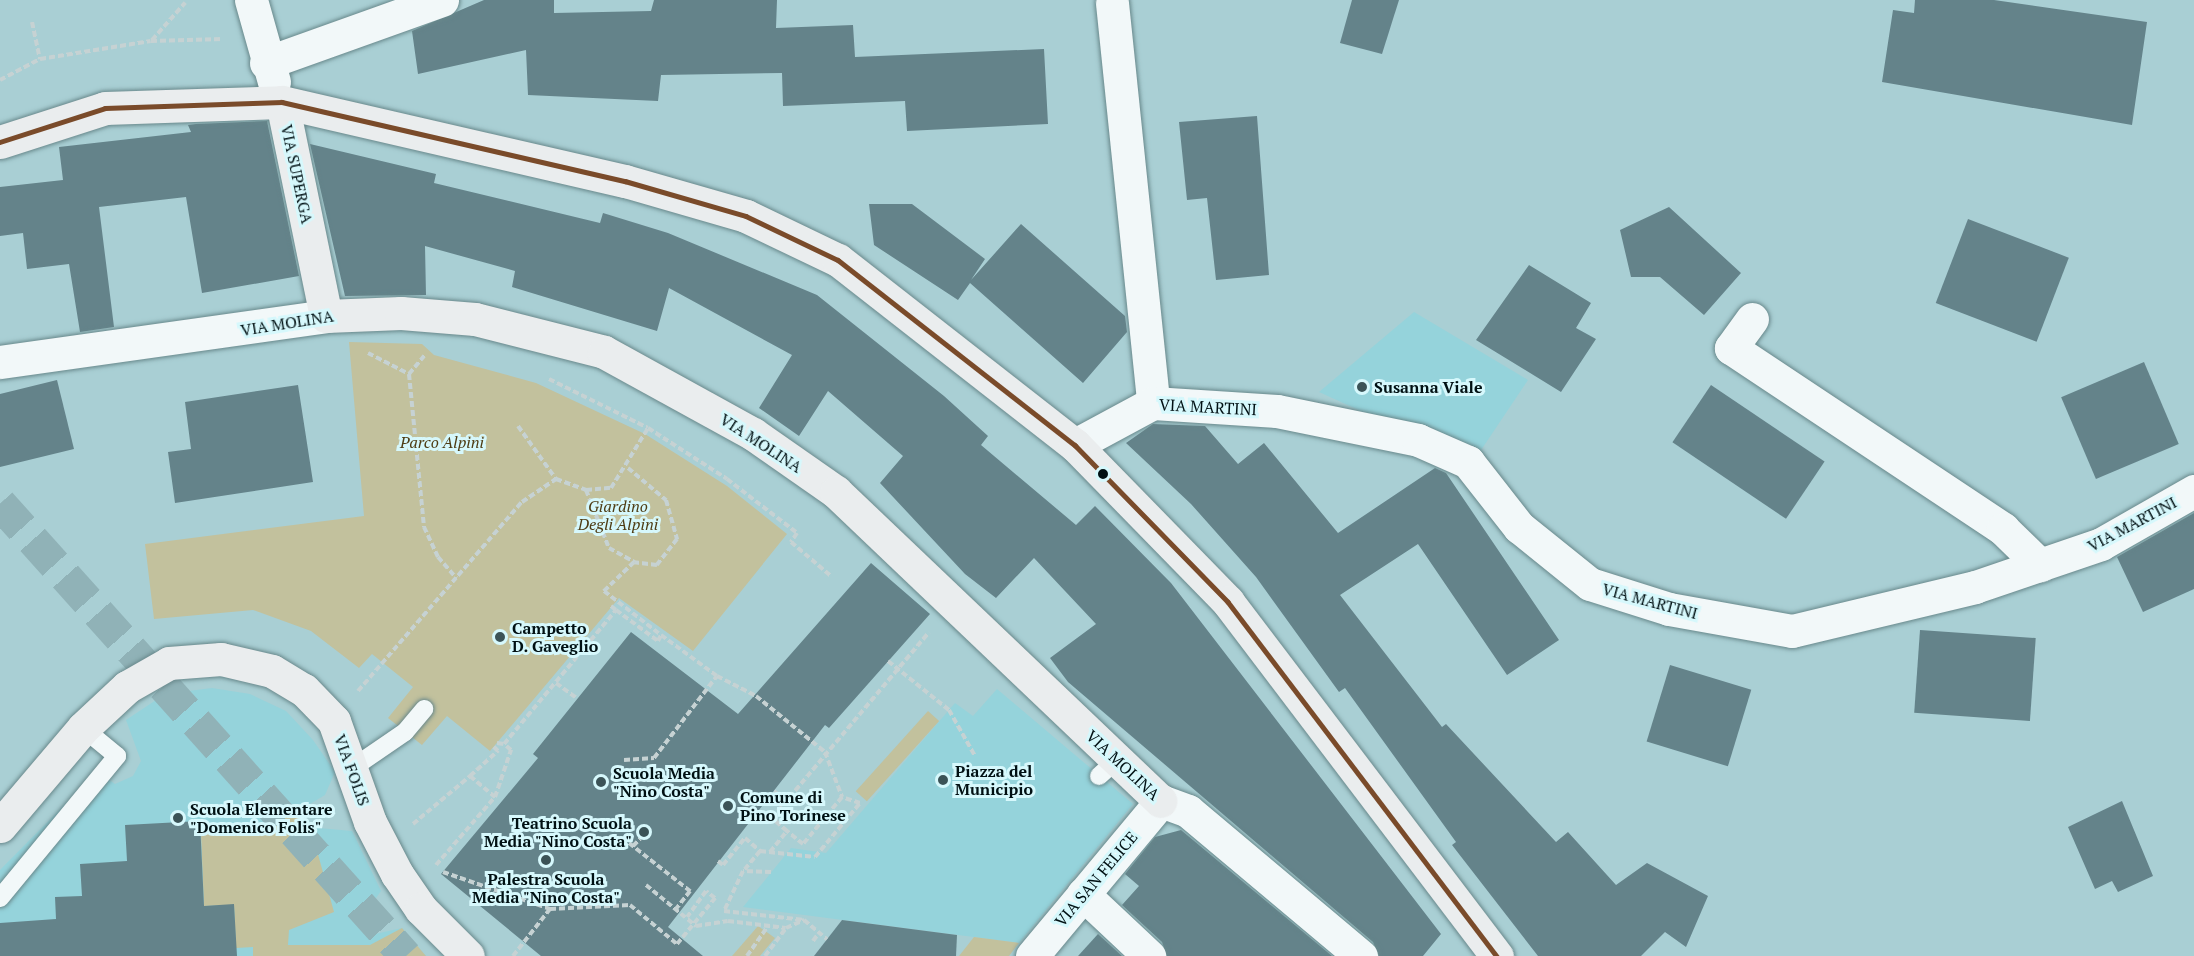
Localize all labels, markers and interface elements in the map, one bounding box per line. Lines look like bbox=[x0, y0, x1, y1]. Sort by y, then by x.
street label: VIA SUPERGA bbox=[277, 123, 317, 225]
street label: VIA MOLINA bbox=[239, 306, 335, 340]
place label: Susanna Viale bbox=[1374, 377, 1483, 397]
marker: Susanna Viale bbox=[1355, 380, 1369, 394]
street label: VIA MARTINI bbox=[1158, 395, 1258, 419]
street label: VIA MOLINA bbox=[716, 409, 806, 477]
park label: Parco Alpini bbox=[400, 432, 484, 452]
unlabelled marker bbox=[1097, 468, 1109, 480]
street label: VIA MARTINI bbox=[2084, 492, 2180, 556]
park label: Giardino Degli Alpini bbox=[578, 496, 658, 534]
street label: VIA MARTINI bbox=[1600, 579, 1700, 623]
place label: Campetto D. Gaveglio bbox=[512, 618, 599, 656]
marker: Campetto D. Gaveglio bbox=[493, 630, 507, 644]
street label: VIA MOLINA bbox=[1082, 726, 1164, 804]
street label: VIA FOLIS bbox=[330, 732, 374, 808]
place label: Piazza del Municipio bbox=[955, 761, 1033, 799]
place label: Scuola Media "Nino Costa" bbox=[613, 763, 715, 801]
marker: Piazza del Municipio bbox=[936, 773, 950, 787]
marker: Scuola Media "Nino Costa" bbox=[594, 775, 608, 789]
place label: Comune di Pino Torinese bbox=[740, 787, 846, 825]
place label: Scuola Elementare "Domenico Folis" bbox=[190, 799, 333, 837]
marker: Comune di Pino Torinese bbox=[721, 799, 735, 813]
marker: Scuola Elementare "Domenico Folis" bbox=[171, 811, 185, 825]
place label: Teatrino Scuola Media "Nino Costa" bbox=[483, 813, 632, 851]
marker: Teatrino Scuola Media "Nino Costa" bbox=[637, 825, 651, 839]
street label: VIA SAN FELICE bbox=[1051, 827, 1141, 931]
marker: Palestra Scuola Media "Nino Costa" bbox=[539, 853, 553, 867]
place label: Palestra Scuola Media "Nino Costa" bbox=[472, 869, 620, 907]

